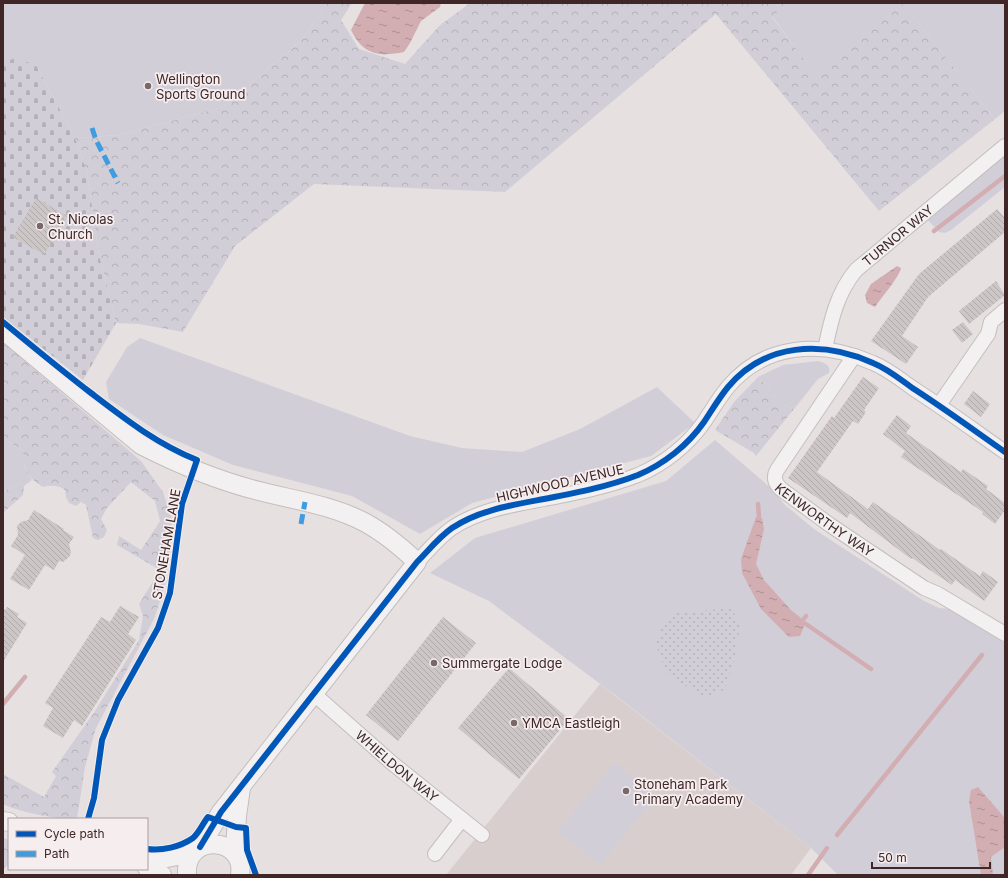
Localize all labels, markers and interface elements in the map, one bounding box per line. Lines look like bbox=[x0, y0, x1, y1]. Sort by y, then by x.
place label: Wellington Sports Ground bbox=[156, 71, 245, 102]
marker: Wellington Sports Ground bbox=[143, 81, 153, 91]
street label: TURNOR WAY bbox=[859, 201, 936, 269]
place label: St. Nicolas Church bbox=[48, 211, 114, 242]
marker: St. Nicolas Church bbox=[35, 221, 45, 231]
street label: HIGHWOOD AVENUE bbox=[495, 461, 625, 505]
street label: KENWORTHY WAY bbox=[772, 480, 877, 560]
street label: STONEHAM LANE bbox=[148, 488, 184, 600]
place label: Summergate Lodge bbox=[442, 655, 562, 671]
marker: Summergate Lodge bbox=[429, 658, 439, 668]
place label: YMCA Eastleigh bbox=[522, 715, 620, 731]
marker: YMCA Eastleigh bbox=[509, 718, 519, 728]
street label: WHIELDON WAY bbox=[353, 727, 442, 805]
place label: Stoneham Park Primary Academy bbox=[634, 776, 743, 807]
marker: Stoneham Park Primary Academy bbox=[621, 786, 631, 796]
legend bbox=[8, 818, 148, 870]
text: Cycle path bbox=[44, 826, 105, 841]
scale bar bbox=[872, 844, 990, 870]
text: Path bbox=[44, 846, 69, 861]
text: 50 m bbox=[878, 850, 907, 865]

